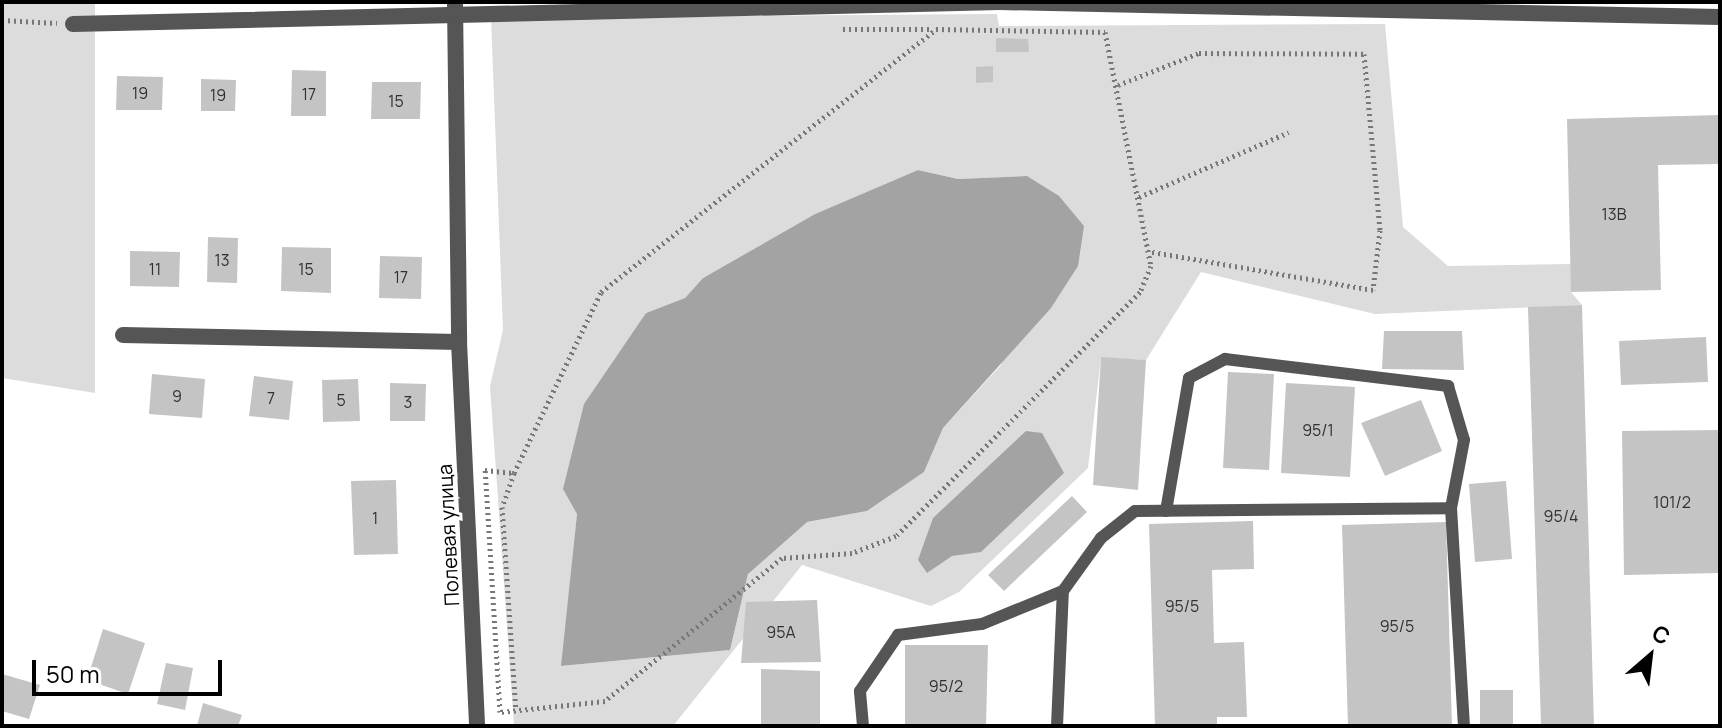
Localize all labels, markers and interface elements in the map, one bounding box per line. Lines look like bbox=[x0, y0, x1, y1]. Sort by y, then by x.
house number: 19 bbox=[132, 83, 148, 103]
house number: 17 bbox=[302, 84, 316, 104]
house number: 19 bbox=[210, 85, 226, 105]
house number: 15 bbox=[388, 91, 404, 111]
house number: 13В bbox=[1602, 204, 1626, 224]
house number: 13 bbox=[214, 250, 230, 270]
house number: 11 bbox=[149, 259, 161, 279]
house number: 15 bbox=[298, 259, 314, 279]
house number: 17 bbox=[394, 267, 408, 287]
house number: 9 bbox=[172, 386, 182, 406]
house number: 7 bbox=[267, 388, 275, 408]
house number: 5 bbox=[336, 390, 346, 410]
house number: 3 bbox=[404, 392, 412, 412]
house number: 95/1 bbox=[1302, 420, 1334, 440]
street label: Полевая улица bbox=[432, 463, 464, 607]
house number: 101/2 bbox=[1653, 492, 1691, 512]
house number: 95/4 bbox=[1544, 506, 1578, 526]
house number: 1 bbox=[372, 508, 378, 528]
house number: 95/5 bbox=[1165, 596, 1199, 616]
house number: 95/5 bbox=[1380, 616, 1414, 636]
north arrow bbox=[1610, 616, 1690, 696]
text: С bbox=[1647, 618, 1675, 652]
house number: 95А bbox=[766, 622, 796, 642]
scale bar bbox=[36, 644, 226, 694]
text: 50 m bbox=[46, 657, 100, 690]
house number: 95/2 bbox=[929, 676, 963, 696]

